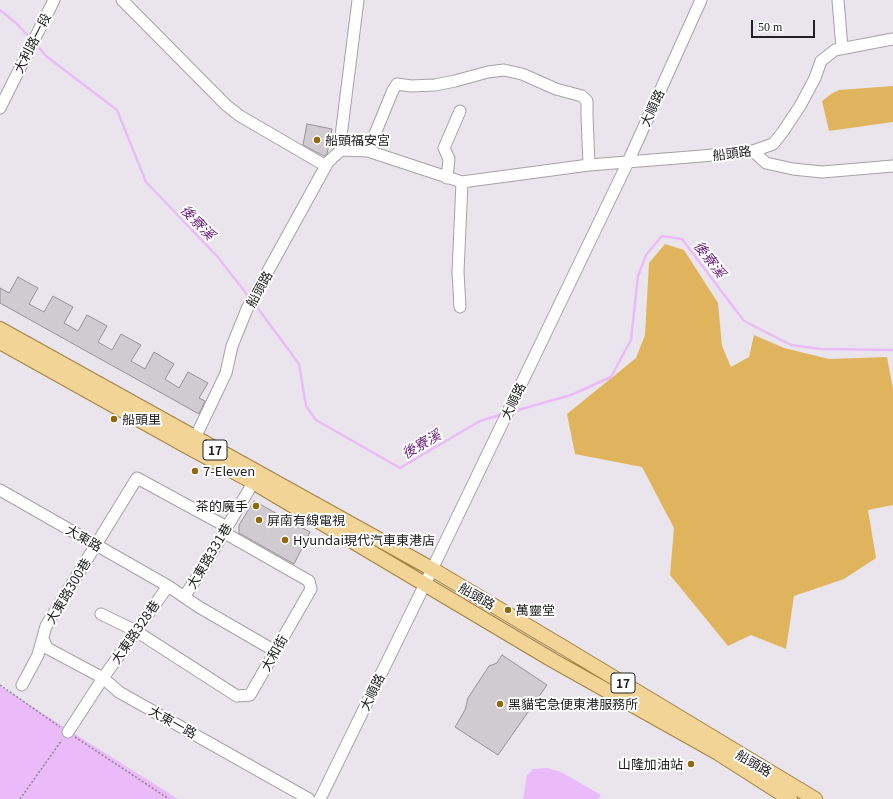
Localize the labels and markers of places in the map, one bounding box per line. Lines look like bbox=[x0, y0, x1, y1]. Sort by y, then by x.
place label: 船頭福安宮 bbox=[325, 132, 390, 148]
marker: 船頭福安宮 bbox=[312, 135, 322, 145]
place label: 船頭里 bbox=[122, 411, 161, 427]
marker: 船頭里 bbox=[109, 414, 119, 424]
place label: 7-Eleven bbox=[203, 463, 255, 479]
marker: 7-Eleven bbox=[190, 466, 200, 476]
place label: 茶的魔手 bbox=[196, 498, 248, 514]
marker: 茶的魔手 bbox=[251, 501, 261, 511]
place label: 屏南有線電視 bbox=[267, 512, 345, 528]
marker: 屏南有線電視 bbox=[254, 515, 264, 525]
place label: Hyundai現代汽車東港店 bbox=[293, 532, 435, 548]
marker: Hyundai現代汽車東港店 bbox=[280, 535, 290, 545]
place label: 萬靈堂 bbox=[516, 602, 555, 618]
marker: 萬靈堂 bbox=[503, 605, 513, 615]
place label: 黑貓宅急便東港服務所 bbox=[508, 696, 638, 712]
marker: 黑貓宅急便東港服務所 bbox=[495, 699, 505, 709]
place label: 山隆加油站 bbox=[618, 756, 683, 772]
marker: 山隆加油站 bbox=[686, 759, 696, 769]

